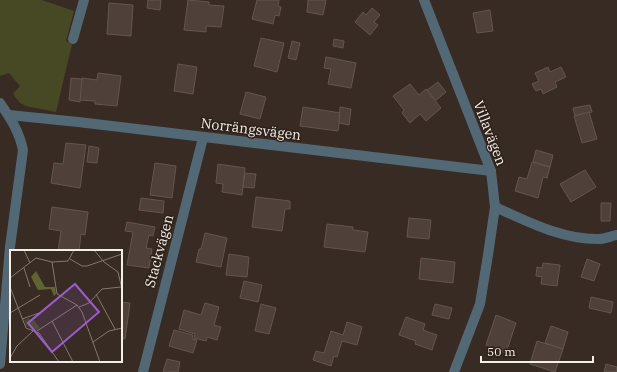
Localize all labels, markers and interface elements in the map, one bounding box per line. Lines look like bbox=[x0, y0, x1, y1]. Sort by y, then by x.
street label: Villavägen bbox=[469, 98, 511, 168]
street label: Norrängsvägen bbox=[200, 114, 302, 144]
street label: Stackvägen bbox=[141, 212, 177, 290]
inset map bbox=[10, 250, 122, 362]
scale bar bbox=[481, 338, 593, 364]
text: 50 m bbox=[487, 344, 516, 359]

